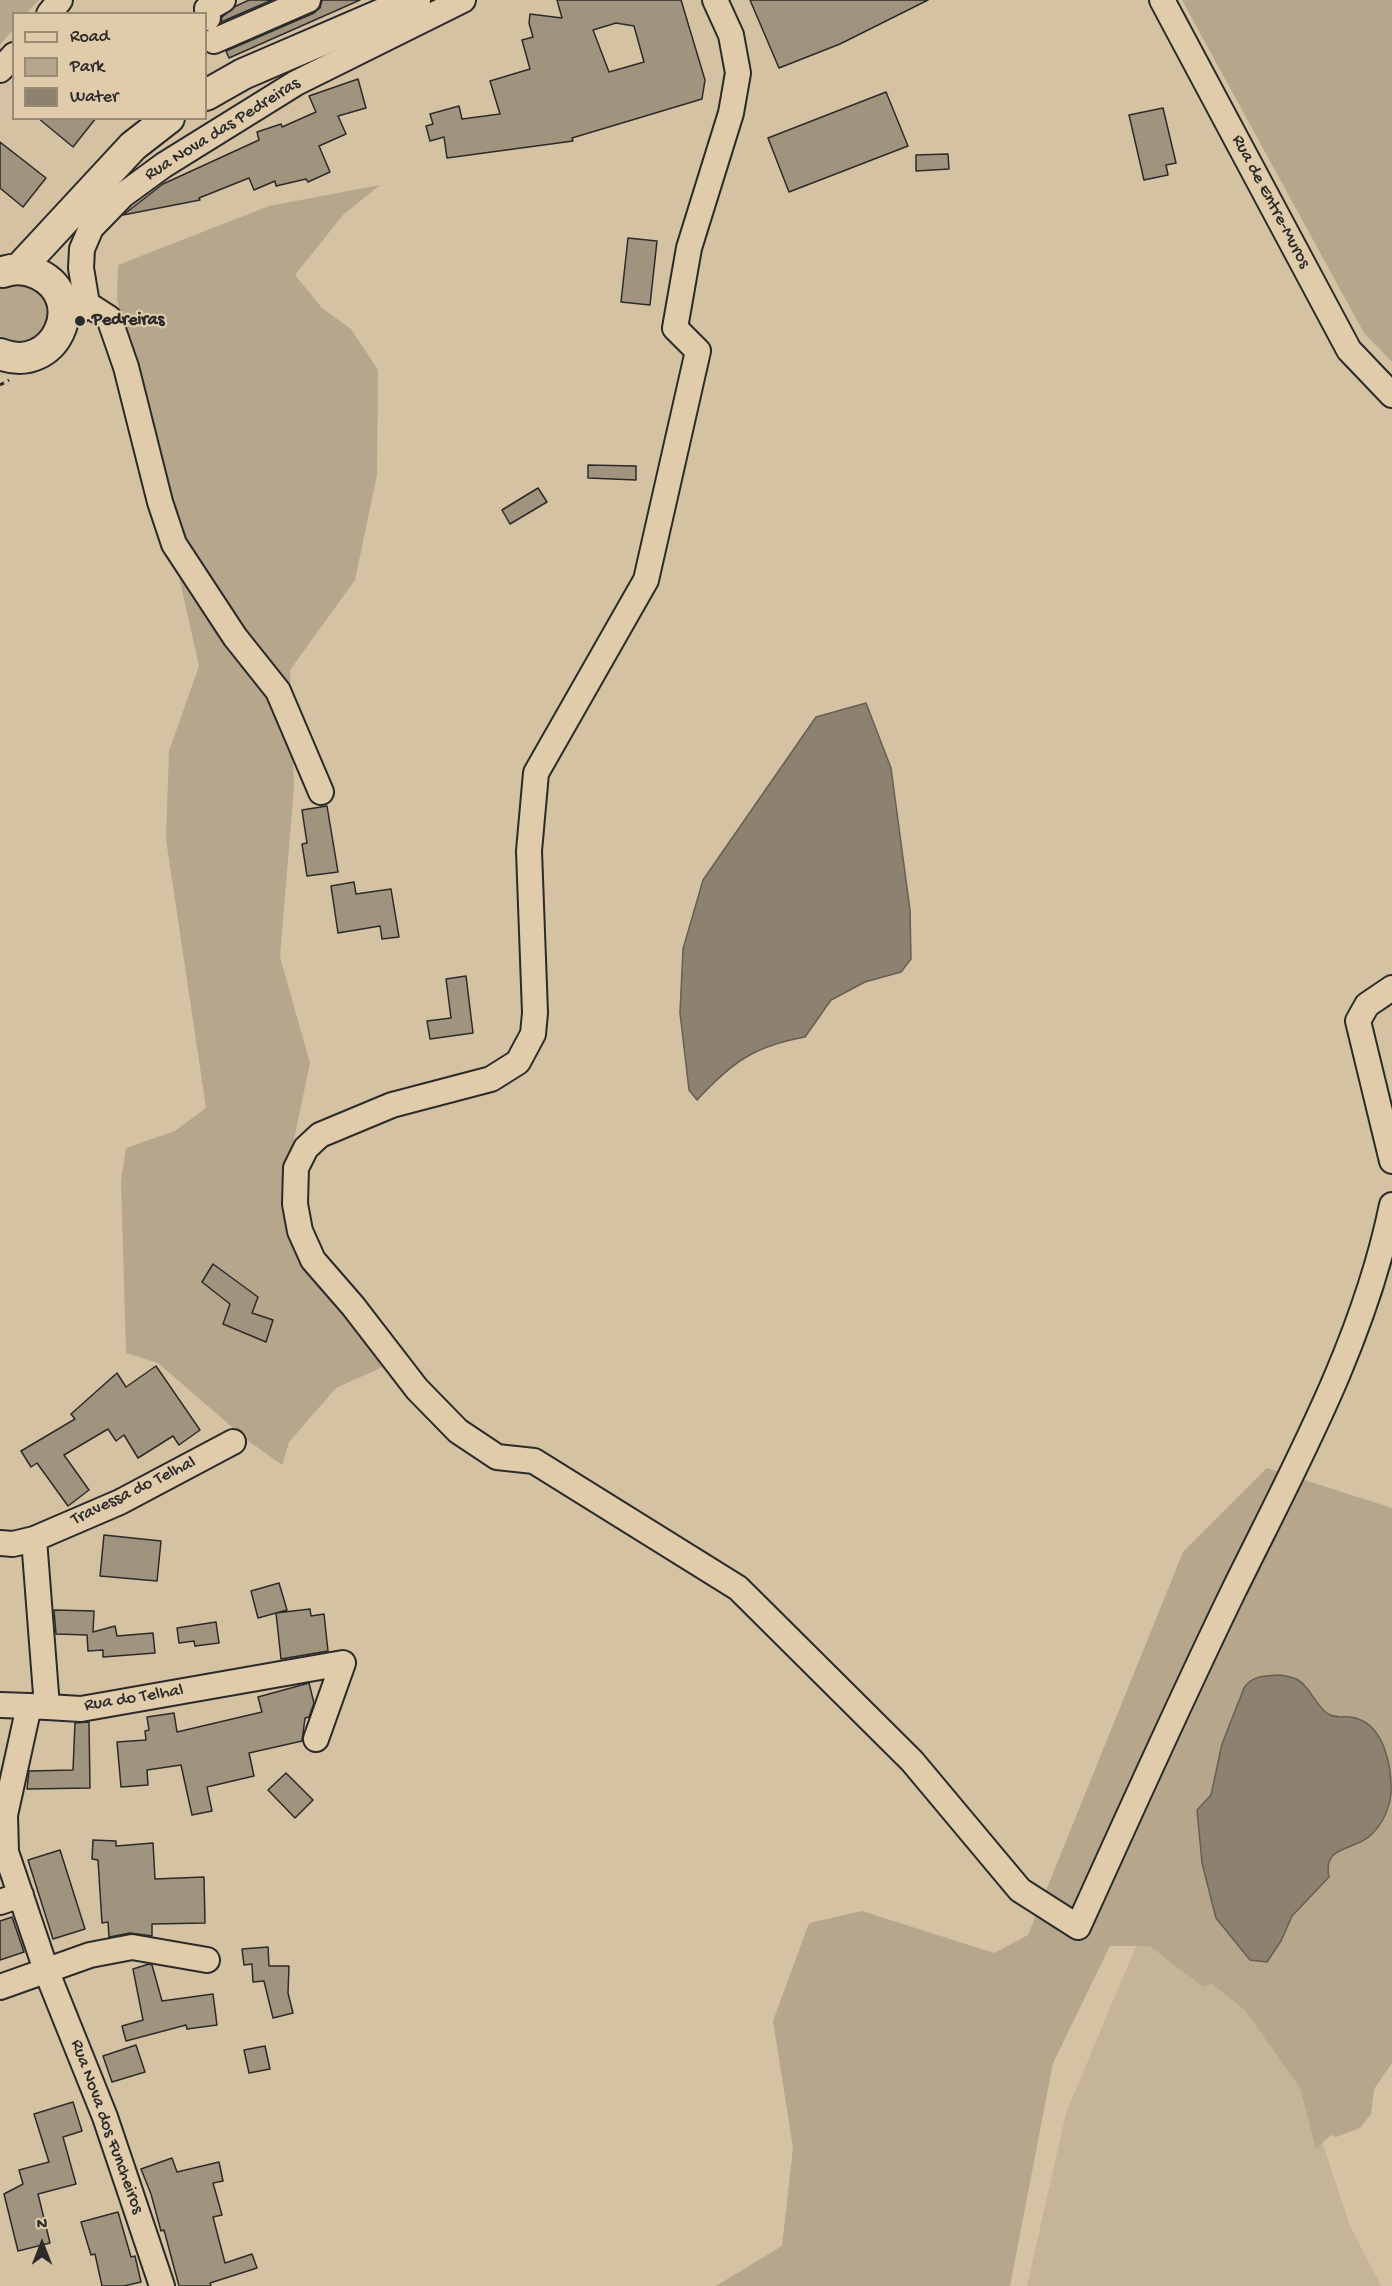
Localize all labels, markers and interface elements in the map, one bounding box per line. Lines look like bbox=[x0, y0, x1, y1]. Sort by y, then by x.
legend bbox=[12, 12, 207, 120]
text: Road bbox=[70, 27, 109, 48]
text: Park bbox=[70, 57, 104, 78]
street label: Rua Nova das Pedreiras bbox=[141, 73, 305, 187]
text: Water bbox=[70, 87, 118, 108]
street label: Rua de Entre-Muros bbox=[1226, 132, 1314, 272]
place label: Pedreiras bbox=[92, 310, 164, 332]
marker: Pedreiras bbox=[73, 314, 87, 328]
street label: Travessa do Telhal bbox=[68, 1452, 200, 1532]
street label: Rua do Telhal bbox=[83, 1681, 185, 1717]
street label: Rua Nova dos Funcheiros bbox=[64, 2037, 148, 2217]
north arrow bbox=[12, 2214, 72, 2274]
text: N bbox=[37, 2216, 47, 2235]

